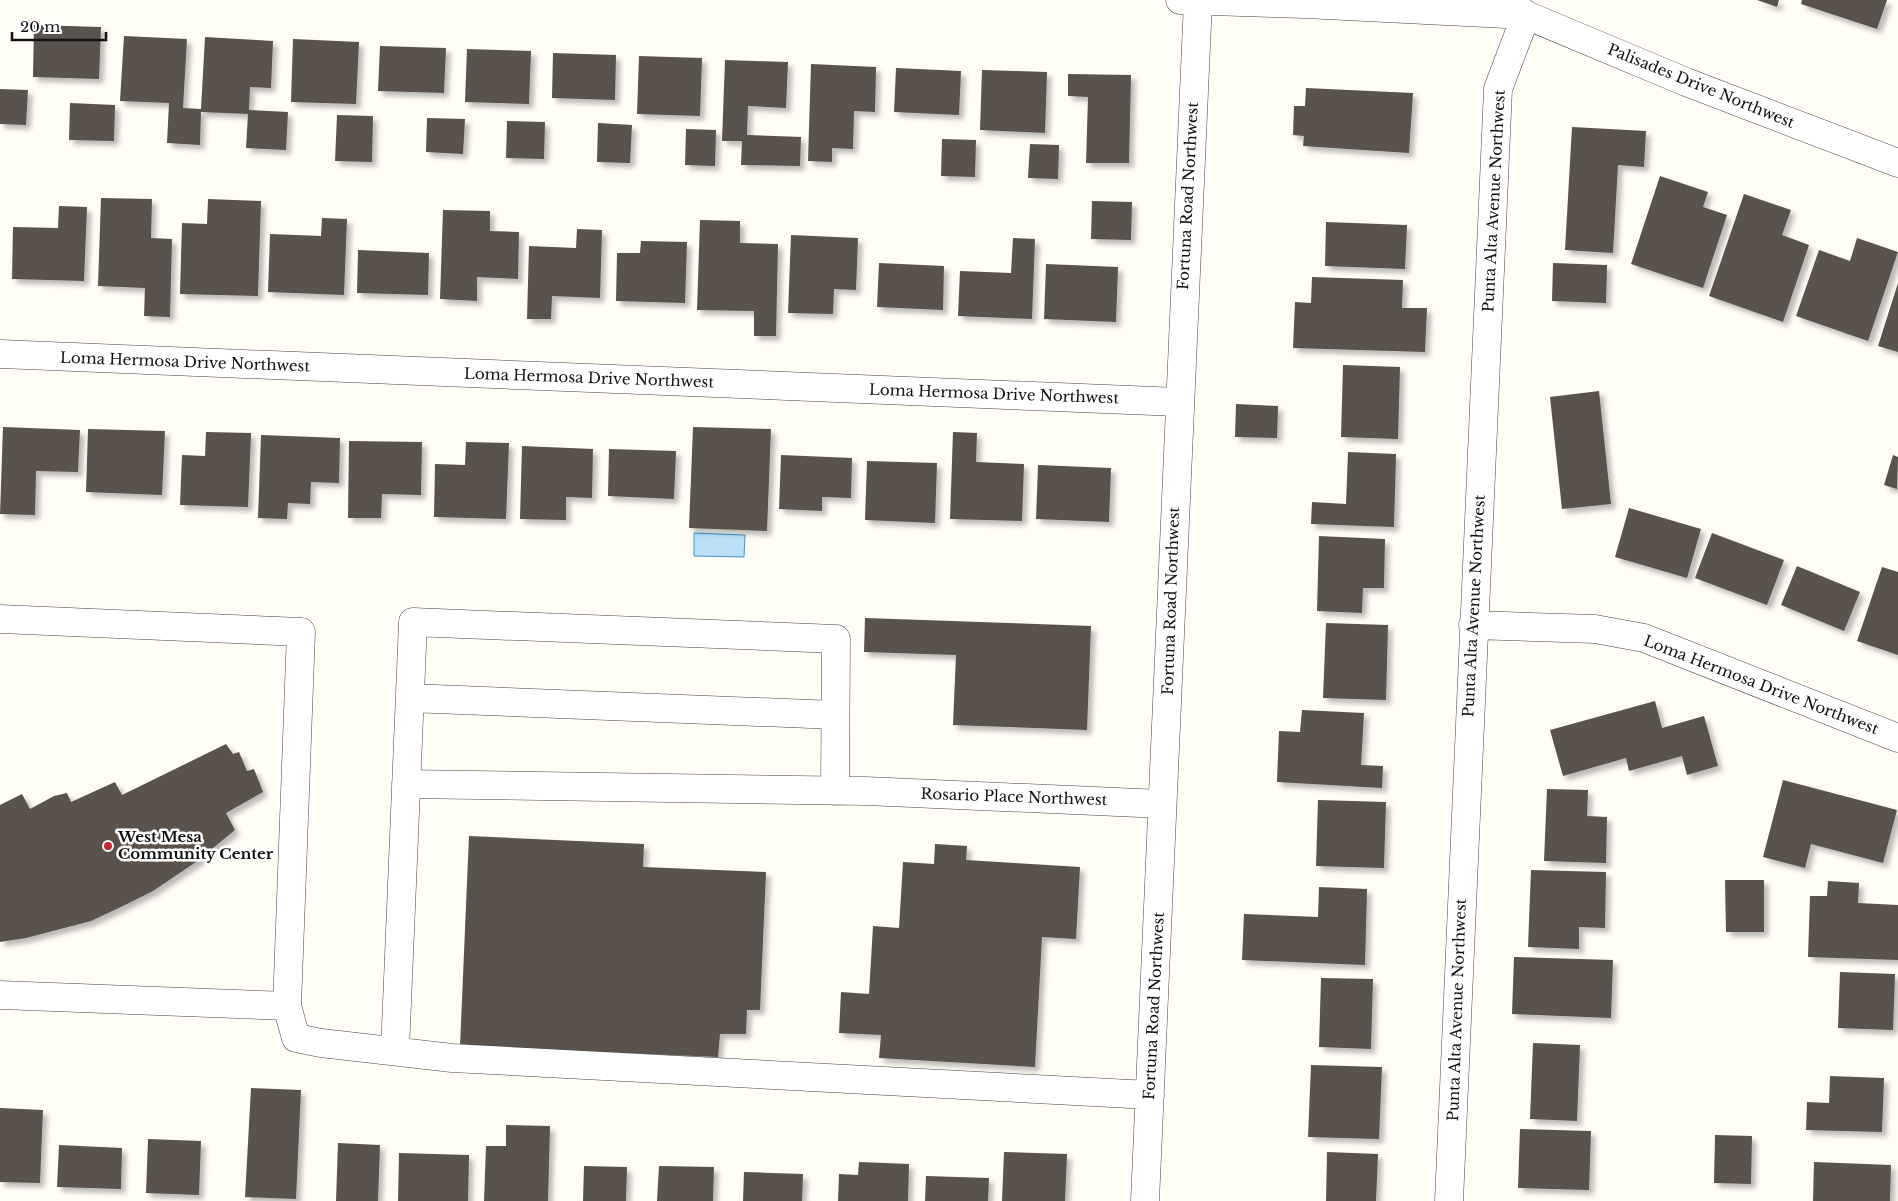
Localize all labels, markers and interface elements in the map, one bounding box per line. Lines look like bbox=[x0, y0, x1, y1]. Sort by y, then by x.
scale bar bbox=[12, 10, 106, 42]
text: 20 m bbox=[20, 17, 60, 36]
street label: Palisades Drive Northwest bbox=[1605, 39, 1798, 132]
street label: Punta Alta Avenue Northwest bbox=[1478, 89, 1509, 313]
street label: Fortuna Road Northwest bbox=[1173, 101, 1202, 291]
street label: Loma Hermosa Drive Northwest bbox=[60, 348, 311, 375]
street label: Loma Hermosa Drive Northwest bbox=[464, 364, 715, 391]
street label: Loma Hermosa Drive Northwest bbox=[869, 380, 1120, 407]
street label: Punta Alta Avenue Northwest bbox=[1458, 494, 1489, 718]
street label: Fortuna Road Northwest bbox=[1158, 506, 1183, 695]
street label: Loma Hermosa Drive Northwest bbox=[1641, 631, 1882, 738]
street label: Rosario Place Northwest bbox=[920, 784, 1108, 809]
place label: West Mesa Community Center bbox=[117, 827, 274, 863]
marker: West Mesa Community Center bbox=[102, 840, 114, 852]
street label: Punta Alta Avenue Northwest bbox=[1443, 898, 1470, 1122]
street label: Fortuna Road Northwest bbox=[1139, 911, 1168, 1101]

